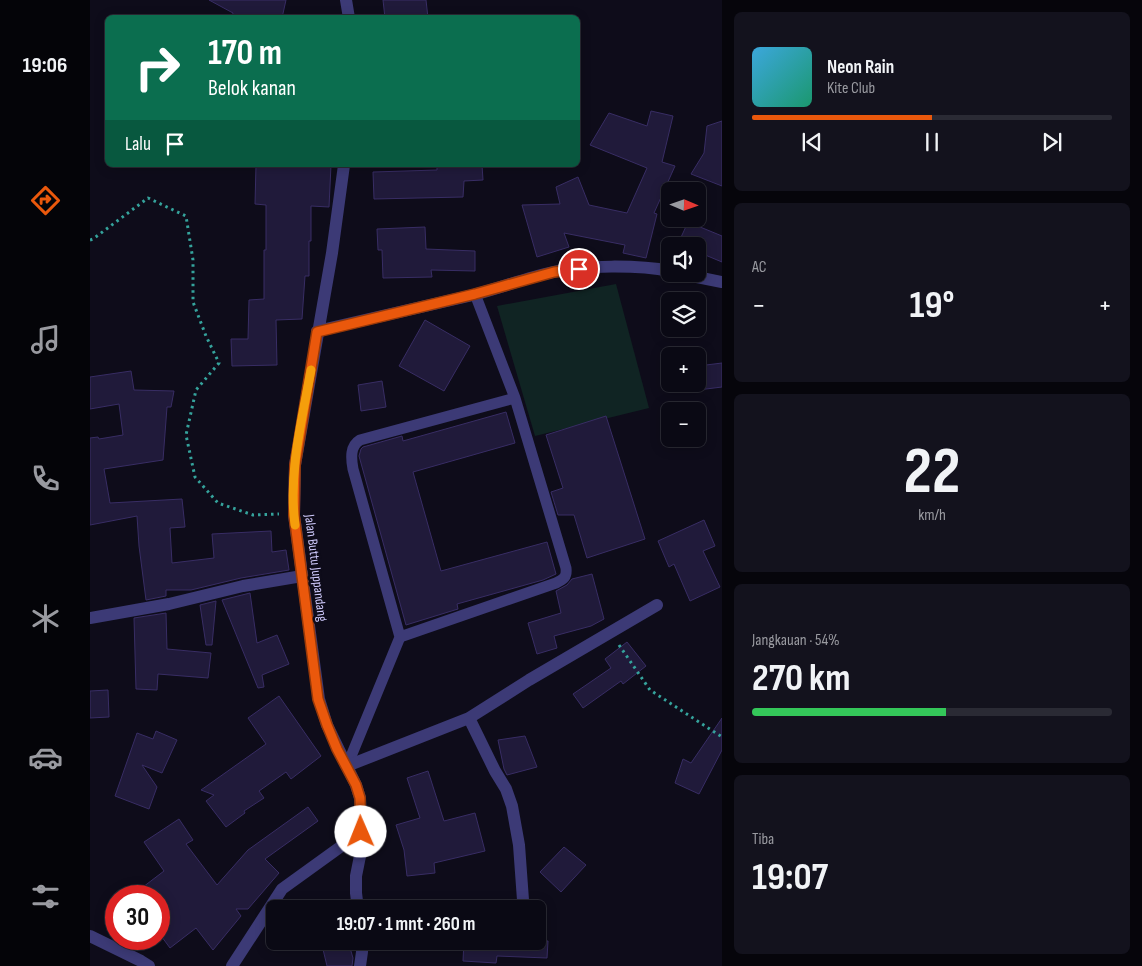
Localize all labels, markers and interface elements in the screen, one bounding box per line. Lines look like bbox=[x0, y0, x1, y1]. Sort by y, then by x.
text: 170 m bbox=[208, 32, 282, 75]
icon: right bbox=[125, 35, 190, 100]
text: 19:06 bbox=[23, 52, 67, 79]
text: Neon Rain bbox=[827, 56, 894, 79]
text: Belok kanan bbox=[208, 75, 296, 102]
text: Kite Club bbox=[827, 79, 875, 98]
icon: previous bbox=[798, 128, 826, 156]
icon: pause bbox=[918, 128, 946, 156]
icon: next bbox=[1038, 128, 1066, 156]
icon: arrive bbox=[161, 130, 189, 158]
text: Lalu bbox=[125, 133, 151, 156]
north arrow bbox=[661, 182, 706, 228]
map controls bbox=[661, 182, 706, 447]
icon: directions bbox=[28, 183, 63, 218]
button: sound bbox=[661, 237, 706, 282]
pin bbox=[558, 248, 600, 290]
icon: arrive bbox=[565, 255, 593, 283]
text: AC bbox=[752, 258, 766, 277]
text: 19° bbox=[910, 283, 954, 328]
text: − bbox=[752, 289, 766, 322]
text: + bbox=[1098, 289, 1112, 322]
button: layers bbox=[661, 292, 706, 337]
icon: music bbox=[28, 322, 63, 357]
button: + bbox=[661, 347, 706, 392]
button: − bbox=[661, 402, 706, 447]
text: 22 bbox=[904, 434, 960, 512]
icon: phone bbox=[28, 461, 63, 496]
text: km/h bbox=[918, 506, 946, 525]
street label: Jalan Buttu Juppandang bbox=[301, 513, 331, 623]
icon: climate bbox=[28, 601, 63, 636]
text: Jangkauan · 54% bbox=[752, 631, 840, 650]
text: 270 km bbox=[752, 656, 850, 701]
icon: car bbox=[28, 740, 63, 775]
position arrow bbox=[334, 805, 386, 857]
text: Tiba bbox=[752, 830, 774, 849]
text: 19:07 bbox=[752, 855, 828, 900]
icon: filters bbox=[28, 879, 63, 914]
speed limit sign: 30 bbox=[105, 885, 170, 950]
text: 19:07 · 1 mnt · 260 m bbox=[337, 913, 475, 936]

